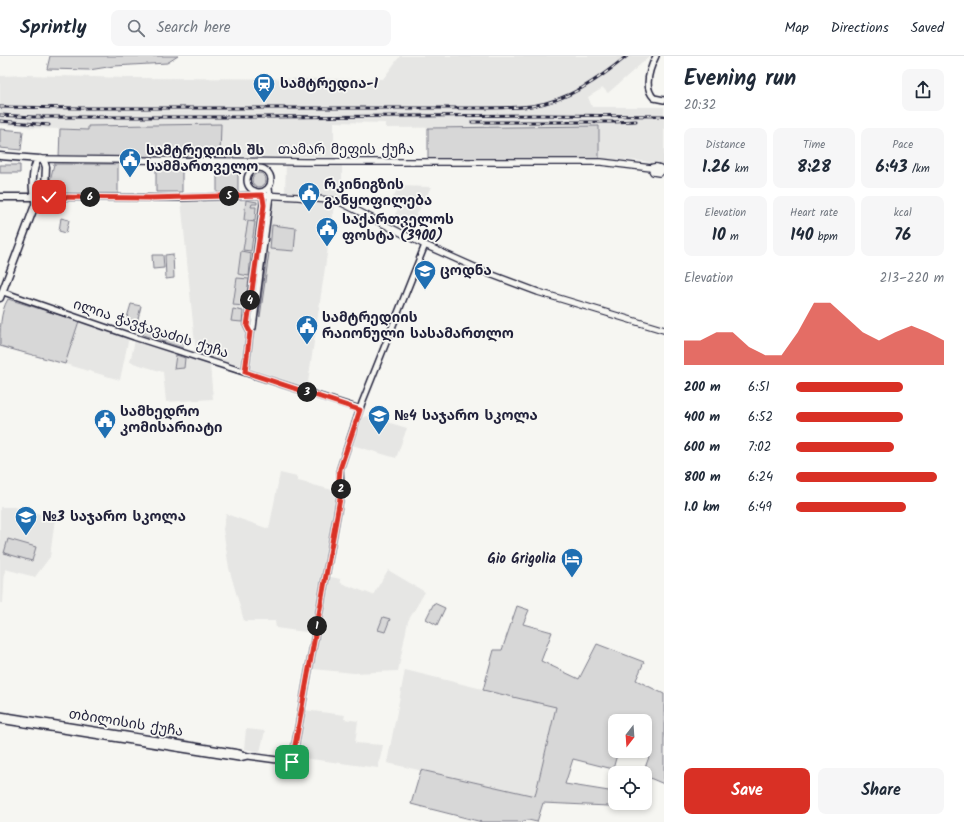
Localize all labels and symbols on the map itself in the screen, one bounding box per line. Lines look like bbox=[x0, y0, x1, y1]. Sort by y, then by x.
station icon: სამტრედია-1 bbox=[251, 71, 277, 104]
place label: სამტრედია-1 bbox=[280, 73, 379, 95]
street label: თამარ მეფის ქუჩა bbox=[278, 139, 414, 161]
place label: სამტრედიის შს სამმართველო bbox=[146, 140, 265, 178]
public building icon: სამტრედიის შს სამმართველო bbox=[117, 146, 143, 179]
place label: რკინიგზის განყოფილება bbox=[324, 174, 432, 212]
pin bbox=[32, 180, 66, 214]
public building icon: რკინიგზის განყოფილება bbox=[296, 180, 322, 213]
pin: 5 bbox=[219, 186, 239, 206]
pin: 6 bbox=[80, 187, 100, 207]
place label: საქართველოს ფოსტა (3900) bbox=[342, 209, 454, 247]
public building icon: საქართველოს ფოსტა (3900) bbox=[314, 215, 340, 248]
school or university icon: ცოდნა bbox=[412, 258, 438, 291]
place label: ცოდნა bbox=[440, 260, 492, 282]
pin: 4 bbox=[240, 290, 260, 310]
street label: ილია ჭავჭავაძის ქუჩა bbox=[70, 293, 232, 365]
place label: სამტრედიის რაიონული სასამართლო bbox=[322, 307, 514, 345]
public building icon: სამტრედიის რაიონული სასამართლო bbox=[294, 313, 320, 346]
pin: 3 bbox=[297, 382, 317, 402]
place label: სამხედრო კომისარიატი bbox=[120, 401, 223, 439]
school or university icon: №4 საჯარო სკოლა bbox=[366, 403, 392, 436]
place label: №4 საჯარო სკოლა bbox=[394, 405, 538, 427]
public building icon: სამხედრო კომისარიატი bbox=[92, 407, 118, 440]
pin: 2 bbox=[331, 479, 351, 499]
school or university icon: №3 საჯარო სკოლა bbox=[13, 504, 39, 537]
place label: №3 საჯარო სკოლა bbox=[42, 506, 186, 528]
hotel icon: Gio Grigolia bbox=[559, 546, 585, 579]
place label: Gio Grigolia bbox=[488, 548, 556, 570]
pin: 1 bbox=[307, 616, 327, 636]
street label: თბილისის ქუჩა bbox=[67, 703, 185, 743]
north arrow bbox=[608, 714, 652, 758]
pin bbox=[275, 745, 309, 779]

